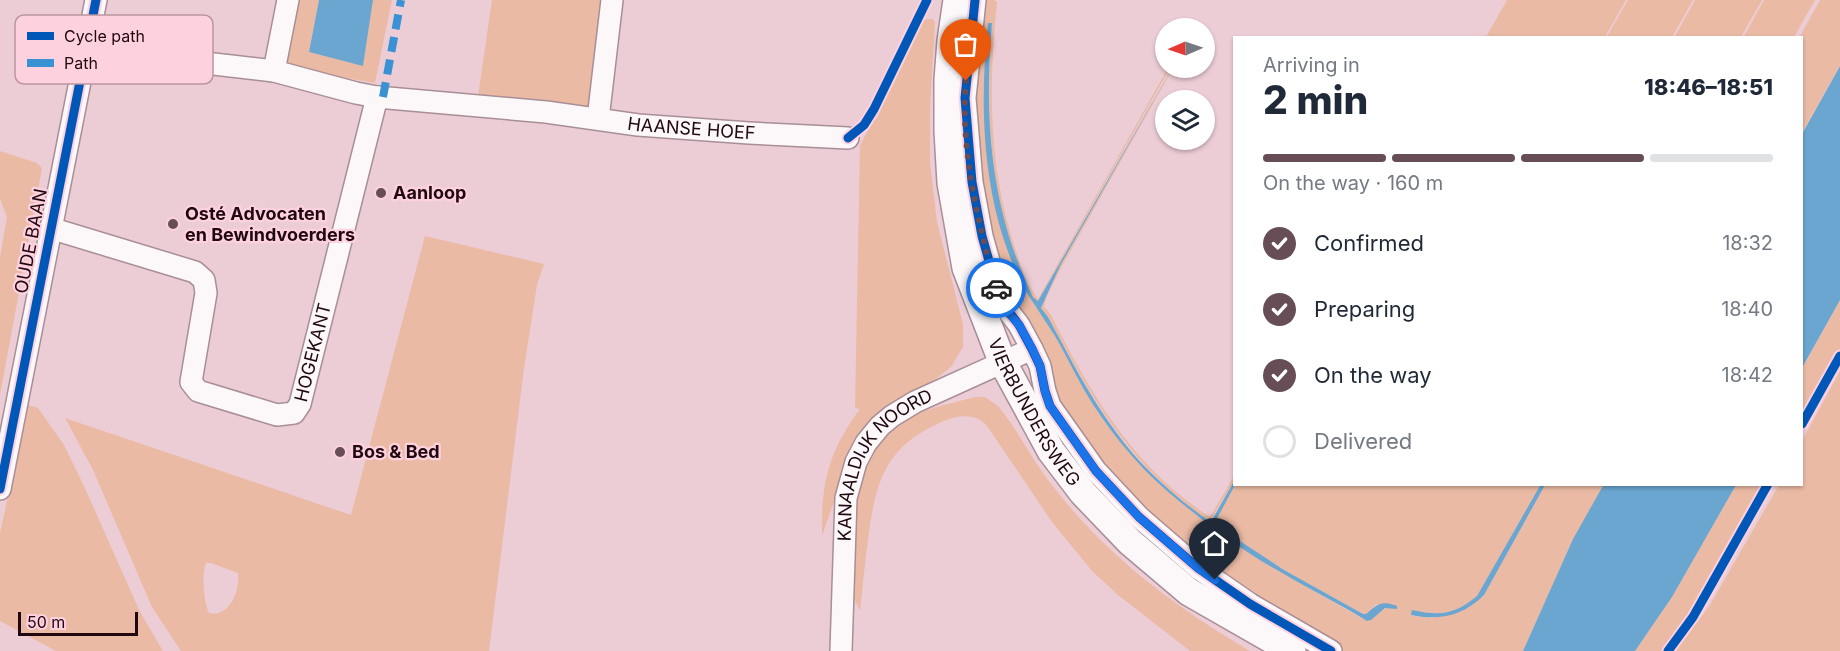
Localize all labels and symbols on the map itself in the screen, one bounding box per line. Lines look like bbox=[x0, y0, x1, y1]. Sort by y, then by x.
legend bbox=[15, 15, 213, 84]
north arrow bbox=[1155, 18, 1215, 78]
pin bbox=[940, 19, 991, 81]
text: Cycle path bbox=[64, 26, 145, 46]
text: Path bbox=[64, 53, 98, 73]
street label: HAANSE HOEF bbox=[626, 113, 756, 143]
place label: Aanloop bbox=[393, 182, 466, 203]
marker: Aanloop bbox=[374, 186, 388, 200]
street label: OUDE BAAN bbox=[10, 187, 51, 295]
place label: Osté Advocaten en Bewindvoerders bbox=[185, 203, 355, 245]
marker: Osté Advocaten en Bewindvoerders bbox=[166, 217, 180, 231]
courier bbox=[966, 258, 1026, 318]
street label: HOGEKANT bbox=[290, 301, 335, 404]
street label: VIERBUNDERSWEG bbox=[984, 335, 1085, 490]
street label: KANAALDIJK NOORD bbox=[834, 385, 935, 542]
place label: Bos & Bed bbox=[352, 441, 440, 462]
marker: Bos & Bed bbox=[333, 445, 347, 459]
pin bbox=[1189, 518, 1240, 580]
scale bar bbox=[18, 609, 138, 636]

